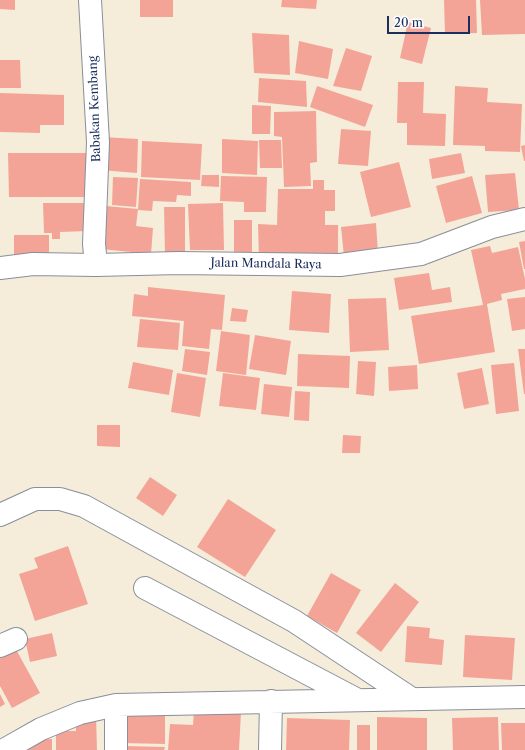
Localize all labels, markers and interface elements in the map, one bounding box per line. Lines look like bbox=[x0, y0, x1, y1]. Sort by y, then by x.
scale bar bbox=[389, 8, 472, 34]
text: 20 m bbox=[394, 15, 423, 30]
street label: Babakan Kembang bbox=[86, 56, 104, 162]
street label: Jalan Mandala Raya bbox=[210, 256, 322, 272]

